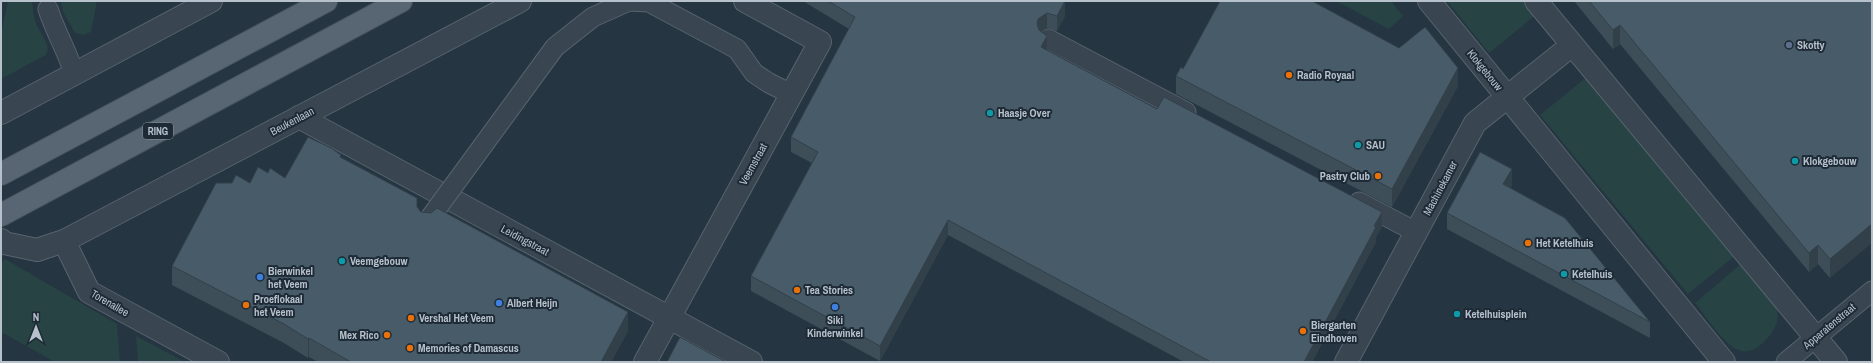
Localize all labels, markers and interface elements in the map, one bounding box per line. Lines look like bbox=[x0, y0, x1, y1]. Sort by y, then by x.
place label: Skotty bbox=[1797, 38, 1825, 52]
marker: Skotty bbox=[1784, 40, 1794, 50]
street label: Klokgebouw bbox=[1464, 47, 1506, 94]
place label: Radio Royaal bbox=[1297, 68, 1354, 82]
marker: Radio Royaal bbox=[1284, 70, 1294, 80]
street label: Beukenlaan bbox=[268, 104, 316, 138]
place label: Haasje Over bbox=[998, 106, 1051, 120]
marker: Haasje Over bbox=[985, 108, 995, 118]
road number: RING bbox=[143, 123, 173, 139]
place label: SAU bbox=[1366, 138, 1385, 152]
street label: Veemstraat bbox=[736, 140, 770, 187]
marker: SAU bbox=[1353, 140, 1363, 150]
place label: Klokgebouw bbox=[1803, 154, 1857, 168]
marker: Klokgebouw bbox=[1790, 156, 1800, 166]
street label: Machinekamer bbox=[1420, 158, 1460, 218]
place label: Pastry Club bbox=[1320, 169, 1370, 183]
marker: Pastry Club bbox=[1373, 171, 1383, 181]
street label: Leidingstraat bbox=[498, 221, 552, 259]
place label: Het Ketelhuis bbox=[1536, 236, 1594, 250]
marker: Het Ketelhuis bbox=[1523, 238, 1533, 248]
place label: Veemgebouw bbox=[350, 254, 408, 268]
marker: Veemgebouw bbox=[337, 256, 347, 266]
place label: Bierwinkel het Veem bbox=[268, 264, 313, 291]
place label: Ketelhuis bbox=[1572, 267, 1613, 281]
marker: Ketelhuis bbox=[1559, 269, 1569, 279]
marker: Bierwinkel het Veem bbox=[255, 272, 265, 282]
place label: Tea Stories bbox=[805, 283, 853, 297]
marker: Tea Stories bbox=[792, 285, 802, 295]
street label: Torenallee bbox=[88, 287, 132, 319]
place label: Proeflokaal het Veem bbox=[254, 292, 303, 319]
place label: Albert Heijn bbox=[507, 296, 558, 310]
marker: Albert Heijn bbox=[494, 298, 504, 308]
marker: Proeflokaal het Veem bbox=[241, 300, 251, 310]
street label: Apparatenstraat bbox=[1799, 300, 1858, 353]
marker: Siki Kinderwinkel bbox=[830, 302, 840, 312]
north arrow bbox=[16, 307, 56, 347]
place label: Ketelhuisplein bbox=[1465, 307, 1527, 321]
marker: Ketelhuisplein bbox=[1452, 309, 1462, 319]
text: N bbox=[33, 310, 39, 324]
place label: Vershal Het Veem bbox=[419, 311, 494, 325]
marker: Vershal Het Veem bbox=[406, 313, 416, 323]
place label: Siki Kinderwinkel bbox=[807, 313, 863, 340]
place label: Biergarten Eindhoven bbox=[1311, 318, 1357, 345]
marker: Biergarten Eindhoven bbox=[1298, 326, 1308, 336]
place label: Mex Rico bbox=[339, 328, 379, 342]
marker: Mex Rico bbox=[382, 330, 392, 340]
place label: Memories of Damascus bbox=[418, 341, 519, 355]
marker: Memories of Damascus bbox=[405, 343, 415, 353]

